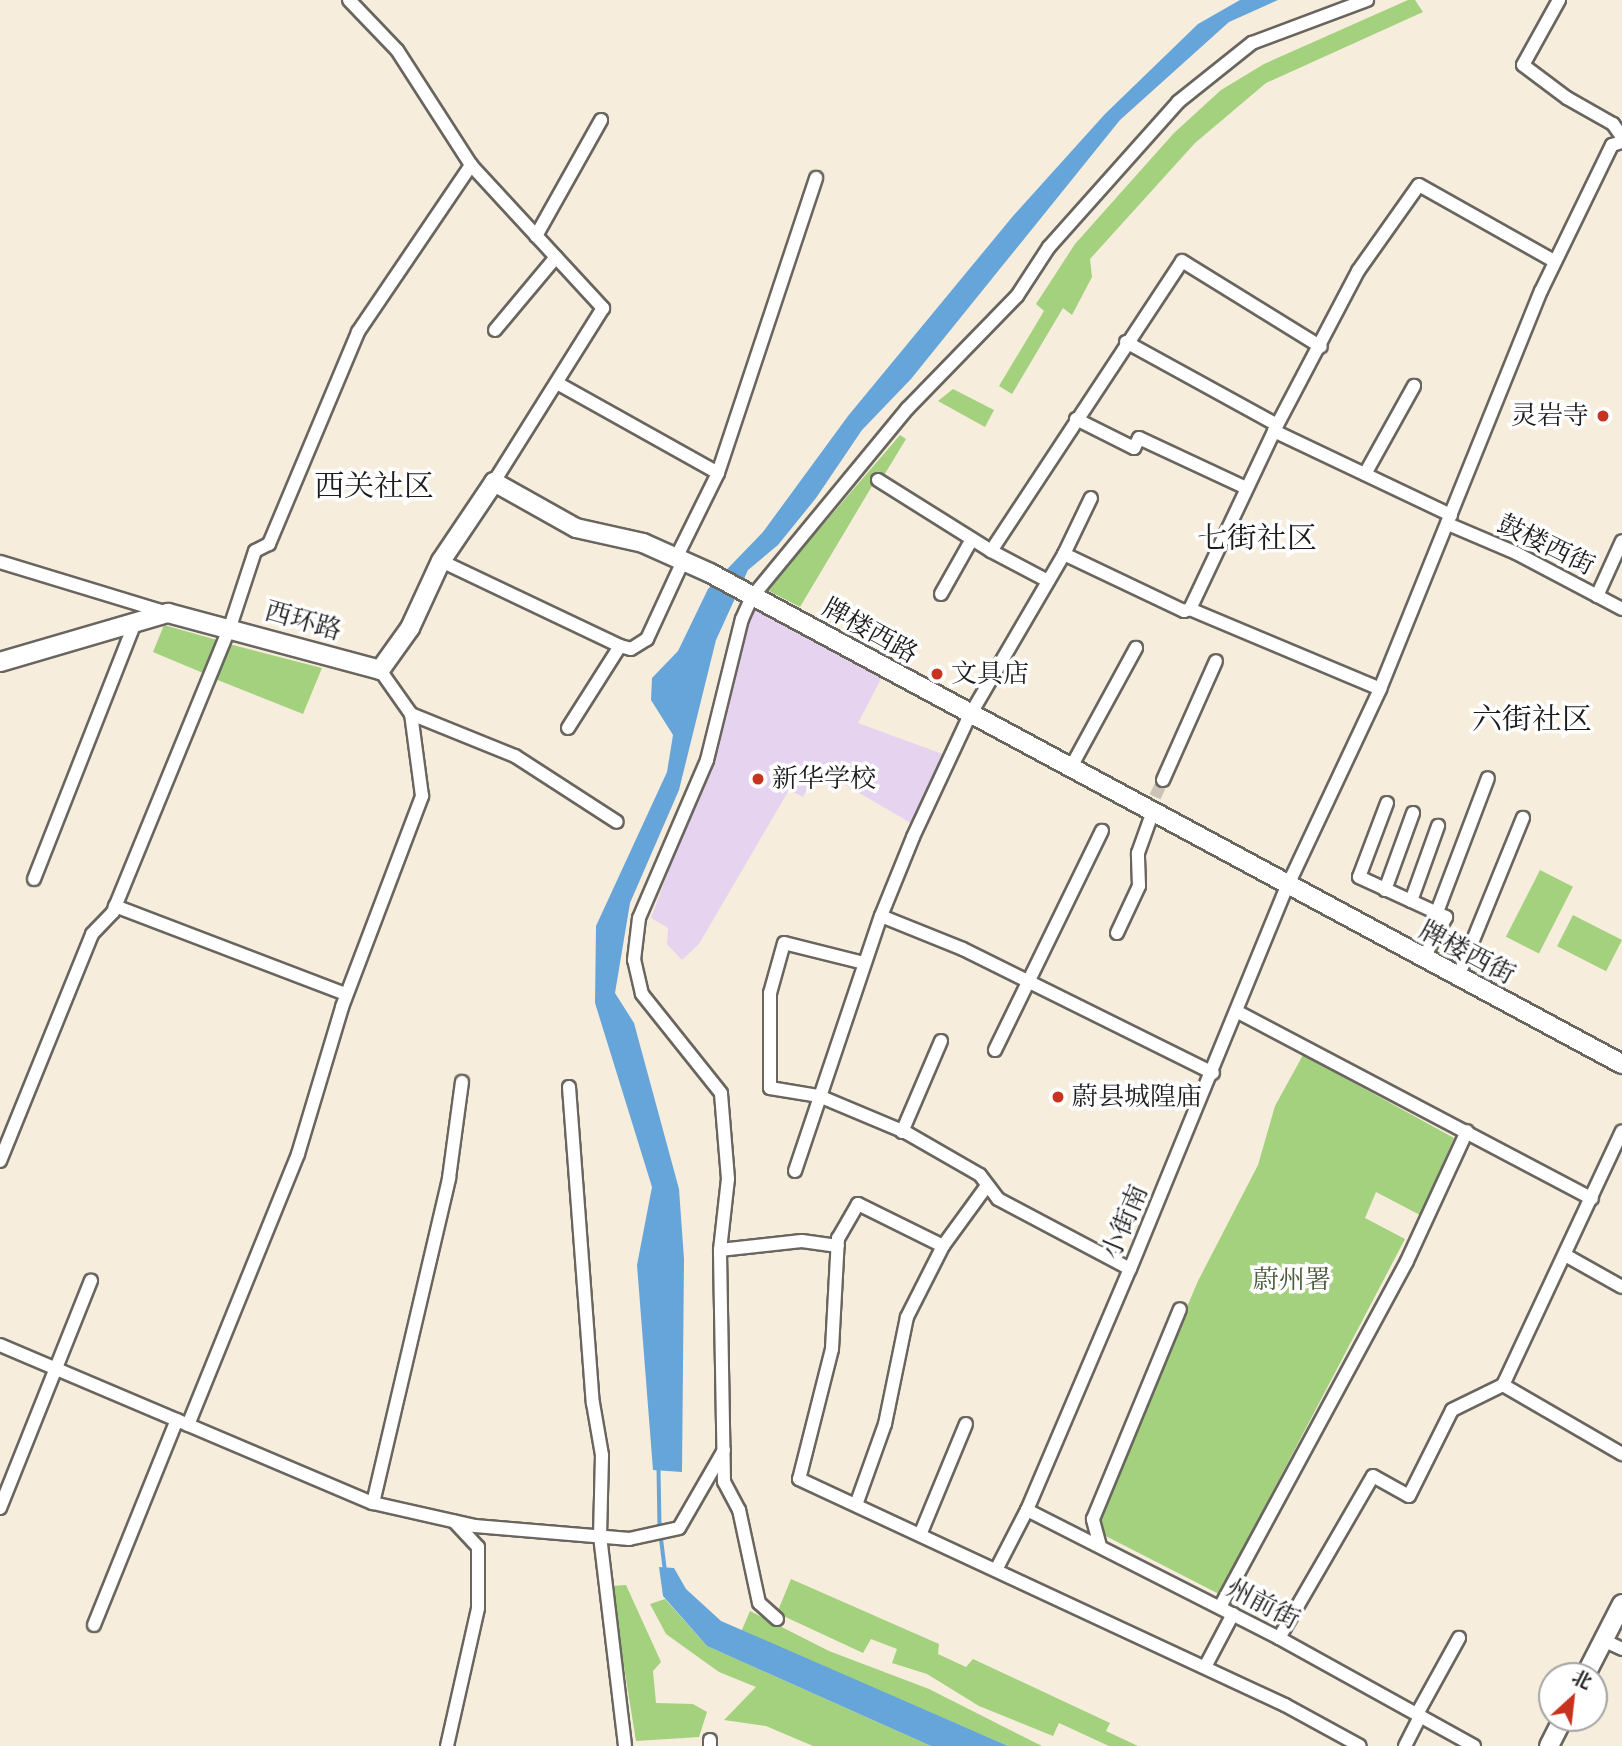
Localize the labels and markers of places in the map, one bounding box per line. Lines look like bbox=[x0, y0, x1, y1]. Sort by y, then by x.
place label: 灵岩寺 bbox=[1511, 400, 1589, 432]
marker: 灵岩寺 bbox=[1595, 408, 1611, 424]
place label: 文具店 bbox=[951, 658, 1029, 690]
marker: 文具店 bbox=[929, 666, 945, 682]
place label: 新华学校 bbox=[772, 763, 876, 795]
marker: 新华学校 bbox=[750, 771, 766, 787]
place label: 蔚县城隍庙 bbox=[1072, 1081, 1202, 1113]
marker: 蔚县城隍庙 bbox=[1050, 1089, 1066, 1105]

